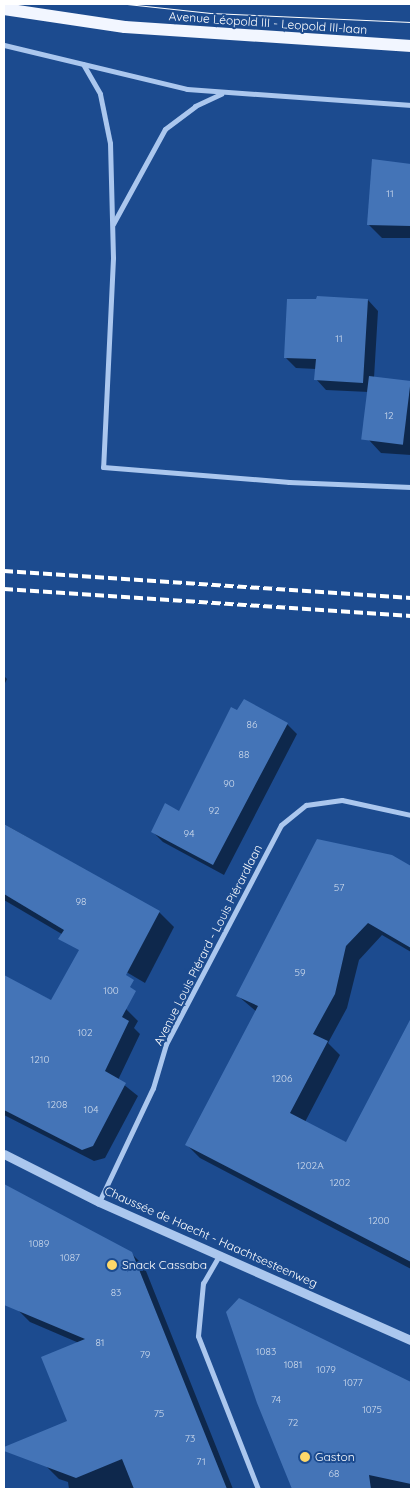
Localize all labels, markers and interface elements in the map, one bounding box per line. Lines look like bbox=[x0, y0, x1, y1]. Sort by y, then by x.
street label: Avenue Léopold III - Leopold III-laan bbox=[168, 9, 368, 37]
house number: 11 bbox=[386, 188, 394, 200]
house number: 11 bbox=[335, 333, 343, 345]
house number: 12 bbox=[384, 410, 394, 422]
house number: 86 bbox=[247, 719, 257, 731]
house number: 88 bbox=[239, 749, 249, 761]
house number: 90 bbox=[223, 778, 235, 790]
house number: 92 bbox=[208, 805, 220, 817]
house number: 94 bbox=[184, 828, 194, 840]
street label: Avenue Louis Piérard - Louis Piérardlaan bbox=[151, 842, 265, 1048]
house number: 57 bbox=[334, 882, 344, 894]
house number: 98 bbox=[76, 896, 86, 908]
house number: 59 bbox=[294, 967, 306, 979]
house number: 100 bbox=[103, 985, 119, 997]
house number: 102 bbox=[77, 1027, 93, 1039]
house number: 1210 bbox=[31, 1054, 49, 1066]
house number: 1206 bbox=[272, 1073, 292, 1085]
house number: 1208 bbox=[47, 1099, 67, 1111]
house number: 104 bbox=[84, 1104, 98, 1116]
house number: 1202A bbox=[296, 1160, 324, 1172]
house number: 1202 bbox=[330, 1177, 350, 1189]
street label: Chaussée de Haecht - Haachtsesteenweg bbox=[102, 1183, 320, 1291]
house number: 1200 bbox=[368, 1215, 390, 1227]
house number: 1089 bbox=[29, 1238, 49, 1250]
house number: 1087 bbox=[60, 1252, 80, 1264]
place label: Snack Cassaba bbox=[122, 1258, 207, 1272]
marker: Snack Cassaba bbox=[106, 1259, 118, 1271]
house number: 83 bbox=[111, 1287, 121, 1299]
house number: 81 bbox=[95, 1337, 105, 1349]
house number: 1083 bbox=[256, 1346, 276, 1358]
house number: 79 bbox=[140, 1349, 150, 1361]
house number: 1081 bbox=[284, 1359, 302, 1371]
house number: 1079 bbox=[316, 1364, 336, 1376]
house number: 1077 bbox=[343, 1377, 363, 1389]
house number: 74 bbox=[271, 1394, 281, 1406]
house number: 1075 bbox=[362, 1404, 382, 1416]
house number: 75 bbox=[154, 1408, 164, 1420]
house number: 72 bbox=[288, 1417, 298, 1429]
house number: 73 bbox=[185, 1433, 195, 1445]
place label: Gaston bbox=[315, 1450, 355, 1464]
marker: Gaston bbox=[299, 1451, 311, 1463]
house number: 71 bbox=[196, 1456, 206, 1468]
house number: 68 bbox=[329, 1468, 339, 1480]

